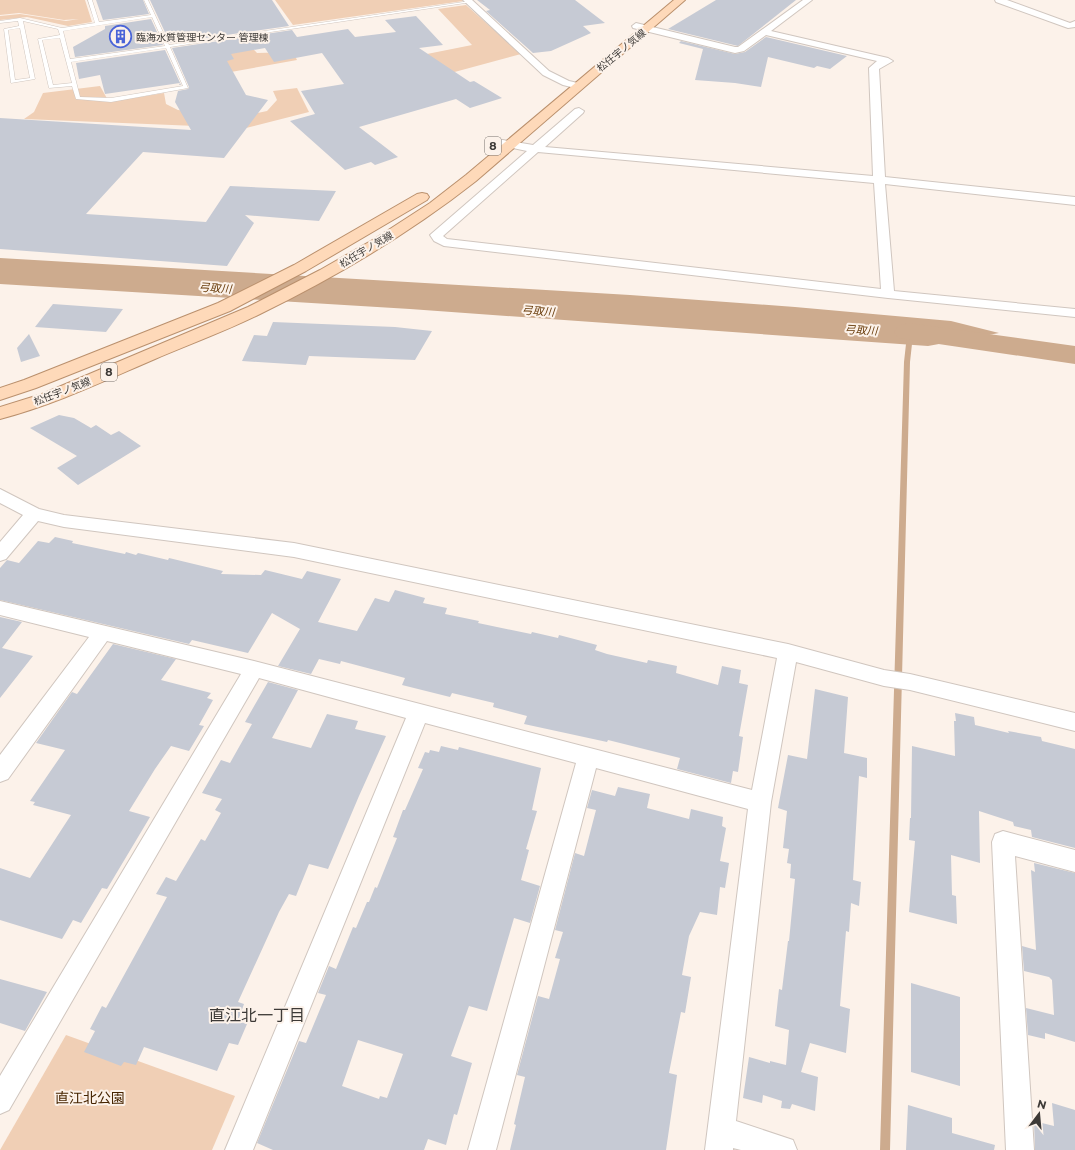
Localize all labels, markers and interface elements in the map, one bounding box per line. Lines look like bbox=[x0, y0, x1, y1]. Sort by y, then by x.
building icon: 臨海水質管理センター 管理棟 bbox=[107, 24, 133, 50]
street label: 松任宇ノ気線 bbox=[594, 26, 648, 75]
place label: 臨海水質管理センター 管理棟 bbox=[136, 31, 269, 44]
road number: 8 bbox=[485, 137, 501, 155]
street label: 松任宇ノ気線 bbox=[337, 228, 395, 270]
water label: 弓取川 bbox=[198, 280, 233, 296]
water label: 弓取川 bbox=[521, 303, 556, 319]
water label: 弓取川 bbox=[844, 322, 879, 338]
road number: 8 bbox=[101, 363, 117, 381]
street label: 松任宇ノ気線 bbox=[32, 375, 93, 408]
district label: 直江北一丁目 bbox=[209, 1006, 305, 1025]
park label: 直江北公園 bbox=[55, 1089, 125, 1107]
north arrow bbox=[1019, 1094, 1059, 1134]
text: N bbox=[1036, 1096, 1048, 1112]

